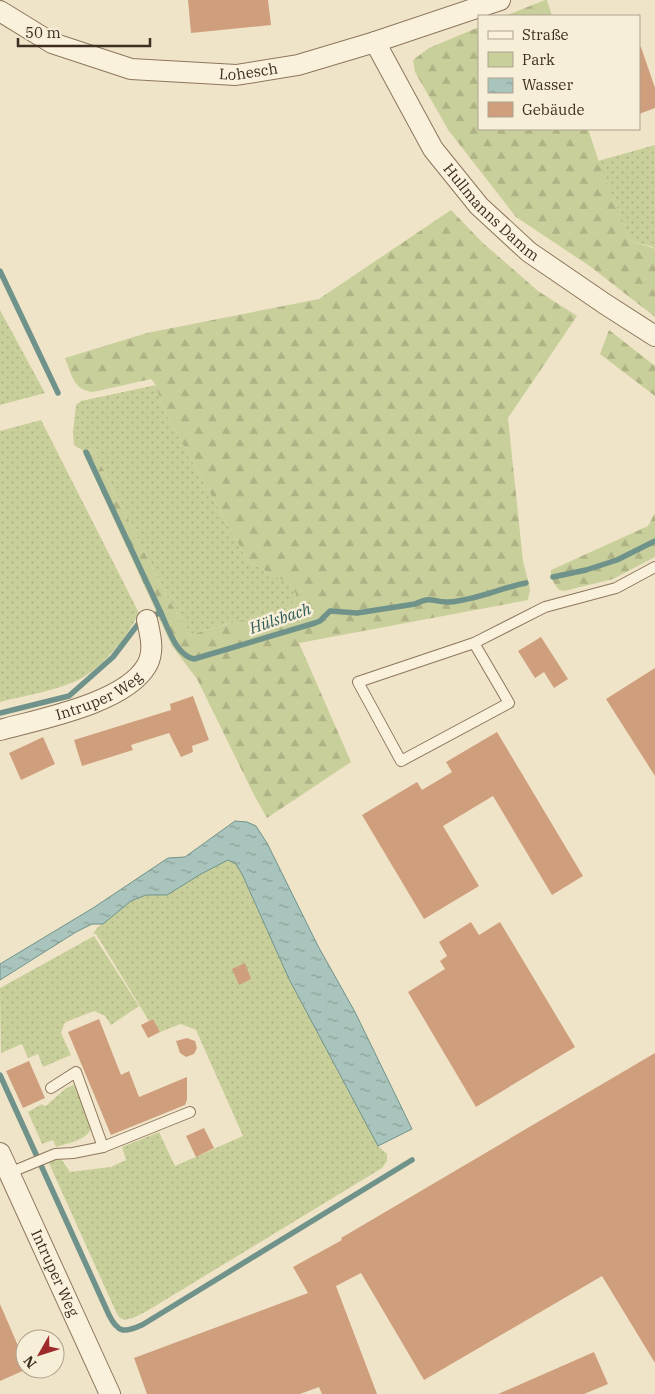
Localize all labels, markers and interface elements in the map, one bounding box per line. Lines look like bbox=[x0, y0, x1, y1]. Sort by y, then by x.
scale bar bbox=[18, 15, 150, 47]
legend bbox=[478, 15, 640, 130]
text: 50 m bbox=[25, 23, 61, 42]
text: Straße bbox=[522, 25, 569, 44]
text: Park bbox=[522, 50, 555, 69]
street label: Lohesch bbox=[218, 58, 279, 84]
text: Wasser bbox=[522, 75, 573, 94]
text: Gebäude bbox=[522, 100, 585, 119]
street label: Hullmanns Damm bbox=[439, 159, 543, 265]
water label: Hülsbach bbox=[246, 598, 314, 638]
street label: Intruper Weg bbox=[53, 668, 146, 724]
street label: Intruper Weg bbox=[27, 1226, 83, 1320]
north arrow bbox=[15, 1329, 65, 1379]
text: N bbox=[19, 1352, 40, 1372]

